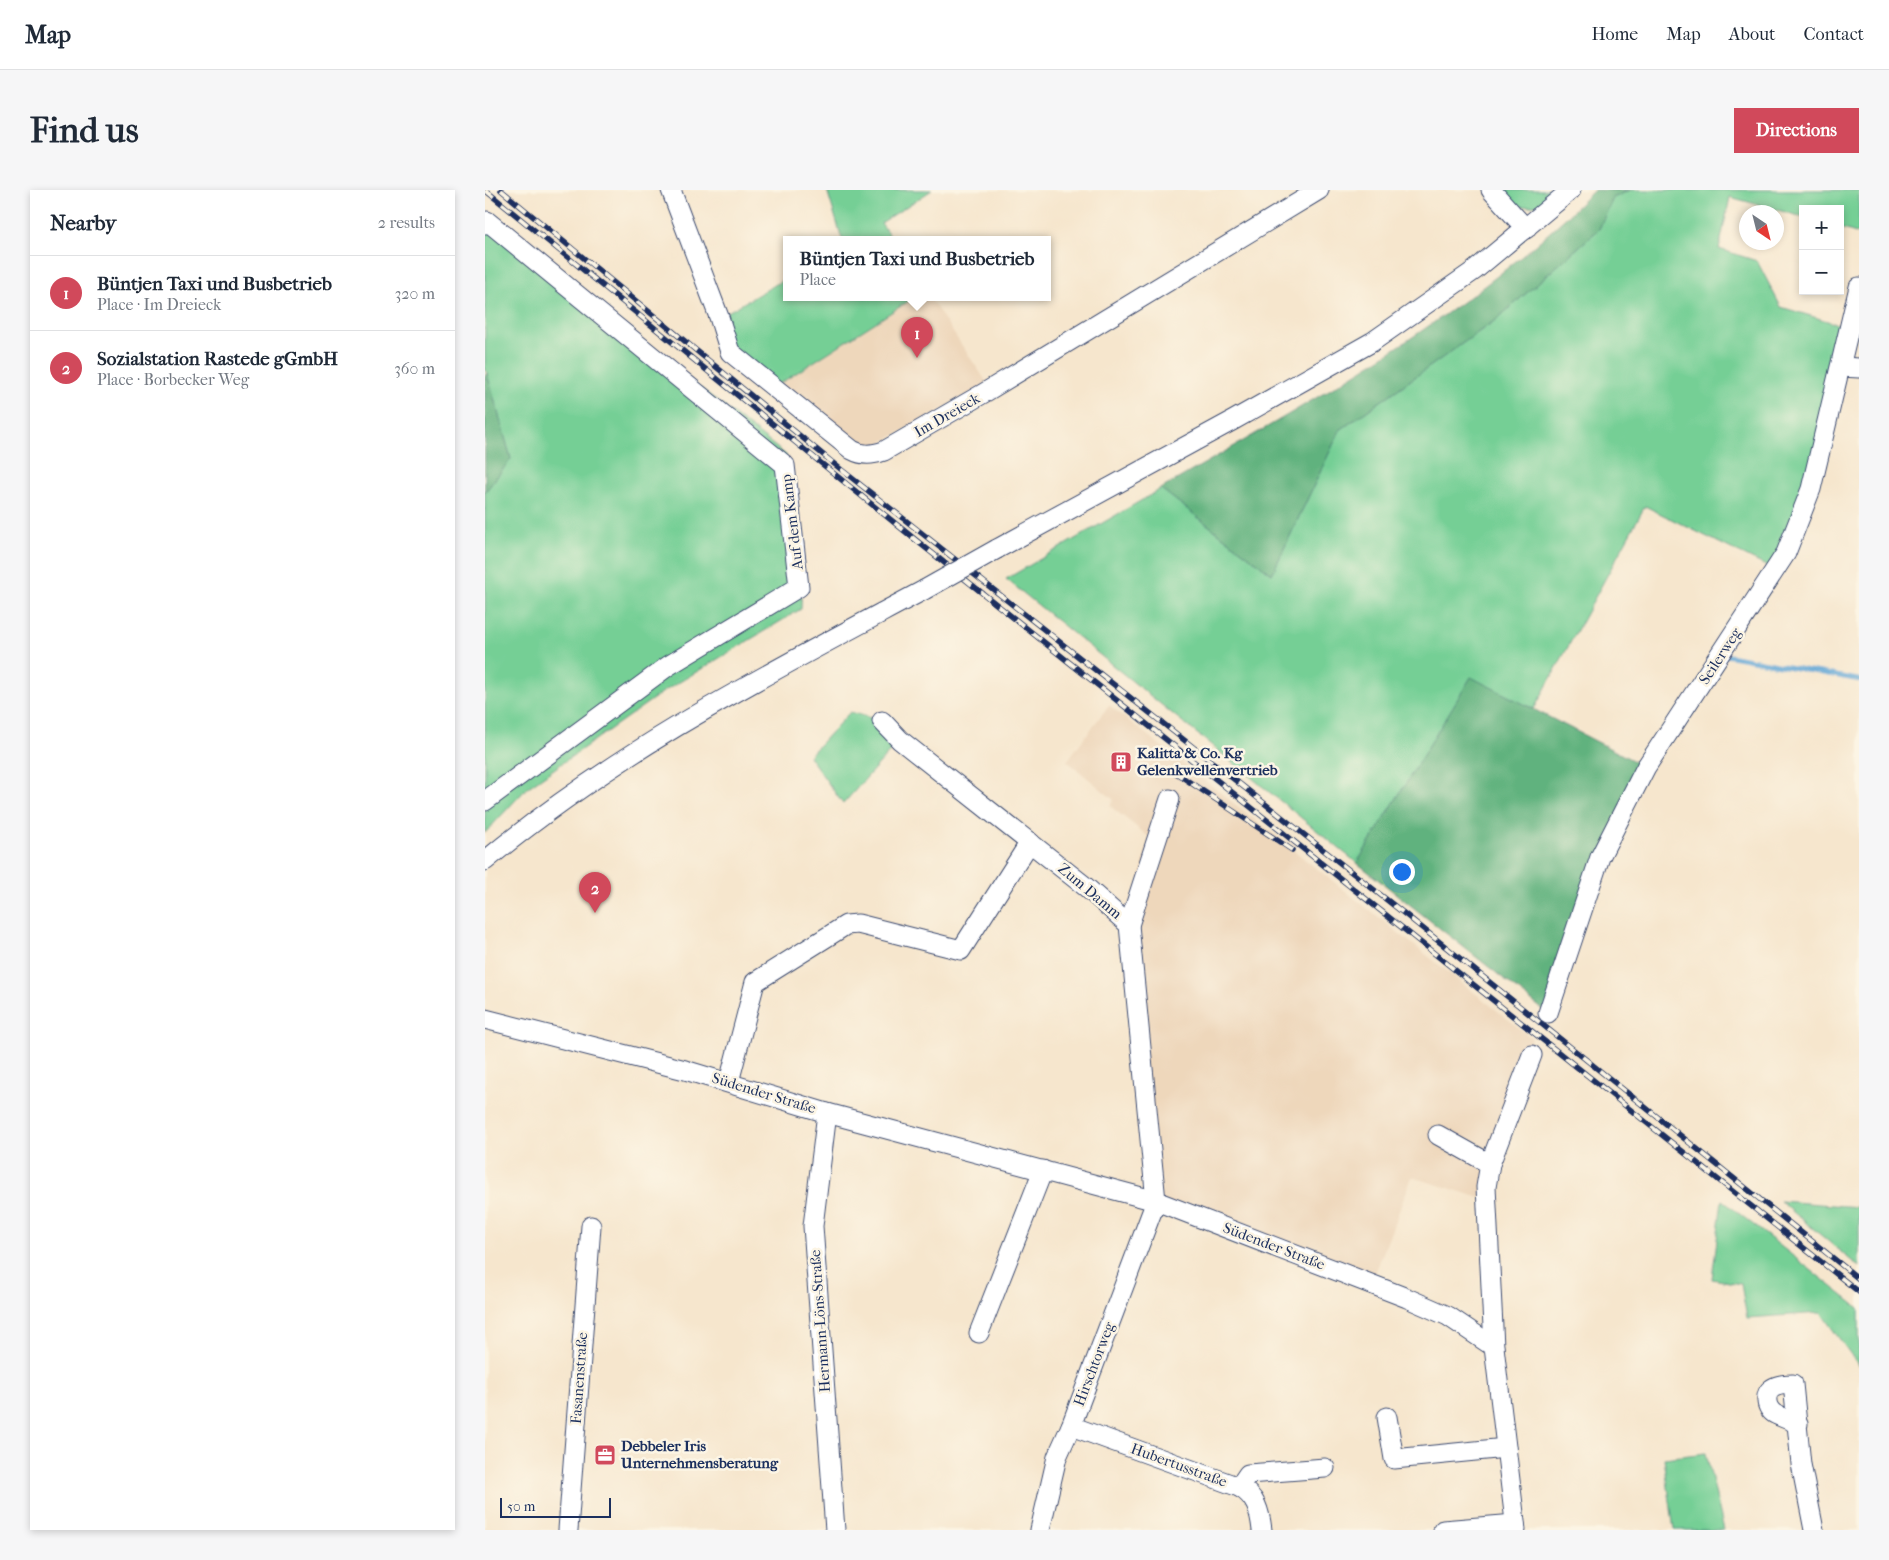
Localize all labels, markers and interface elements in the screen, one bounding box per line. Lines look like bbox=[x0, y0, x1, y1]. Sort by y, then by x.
text: Map bbox=[25, 21, 71, 49]
text: Home bbox=[1591, 24, 1638, 45]
text: Map bbox=[1666, 24, 1701, 45]
text: About bbox=[1729, 24, 1775, 45]
text: Contact bbox=[1803, 24, 1864, 45]
button: Directions bbox=[1734, 108, 1859, 153]
text: Find us bbox=[30, 110, 139, 151]
north arrow bbox=[1739, 205, 1784, 250]
map controls bbox=[1799, 205, 1844, 295]
button: + bbox=[1799, 205, 1844, 250]
text: Nearby bbox=[50, 211, 116, 235]
text: 2 results bbox=[378, 213, 435, 232]
popup bbox=[783, 236, 1051, 301]
text: Büntjen Taxi und Busbetrieb bbox=[800, 248, 1034, 270]
button: − bbox=[1799, 250, 1844, 295]
text: Place bbox=[800, 270, 836, 289]
text: Büntjen Taxi und Busbetrieb bbox=[97, 273, 332, 295]
text: 1 bbox=[63, 284, 69, 303]
text: 320 m bbox=[395, 284, 435, 303]
text: Place · Im Dreieck bbox=[97, 295, 221, 314]
pin: 1 bbox=[901, 317, 933, 358]
text: Sozialstation Rastede gGmbH bbox=[97, 348, 338, 370]
text: 2 bbox=[62, 359, 70, 378]
text: 360 m bbox=[394, 359, 435, 378]
text: Place · Borbecker Weg bbox=[97, 370, 249, 389]
street label: Im Dreieck bbox=[911, 389, 983, 441]
street label: Auf dem Kamp bbox=[777, 473, 807, 572]
street label: Seilerweg bbox=[1695, 624, 1745, 688]
place label: Kalitta & Co. Kg Gelenkwellenvertrieb bbox=[1137, 744, 1278, 779]
building icon: Kalitta & Co. Kg Gelenkwellenvertrieb bbox=[1109, 750, 1133, 774]
street label: Zum Damm bbox=[1054, 859, 1126, 923]
your location bbox=[1389, 859, 1415, 885]
pin: 2 bbox=[579, 872, 611, 913]
street label: Südender Straße bbox=[710, 1069, 819, 1118]
street label: Südender Straße bbox=[1221, 1218, 1328, 1274]
street label: Hermann-Löns-Straße bbox=[806, 1248, 834, 1393]
street label: Hirschtorweg bbox=[1070, 1318, 1119, 1409]
street label: Fasanenstraße bbox=[567, 1331, 591, 1425]
place label: Debbeler Iris Unternehmensberatung bbox=[620, 1437, 779, 1472]
street label: Hubertusstraße bbox=[1128, 1439, 1230, 1491]
office icon: Debbeler Iris Unternehmensberatung bbox=[593, 1443, 617, 1467]
scale bar bbox=[500, 1495, 611, 1518]
text: 50 m bbox=[507, 1498, 535, 1515]

